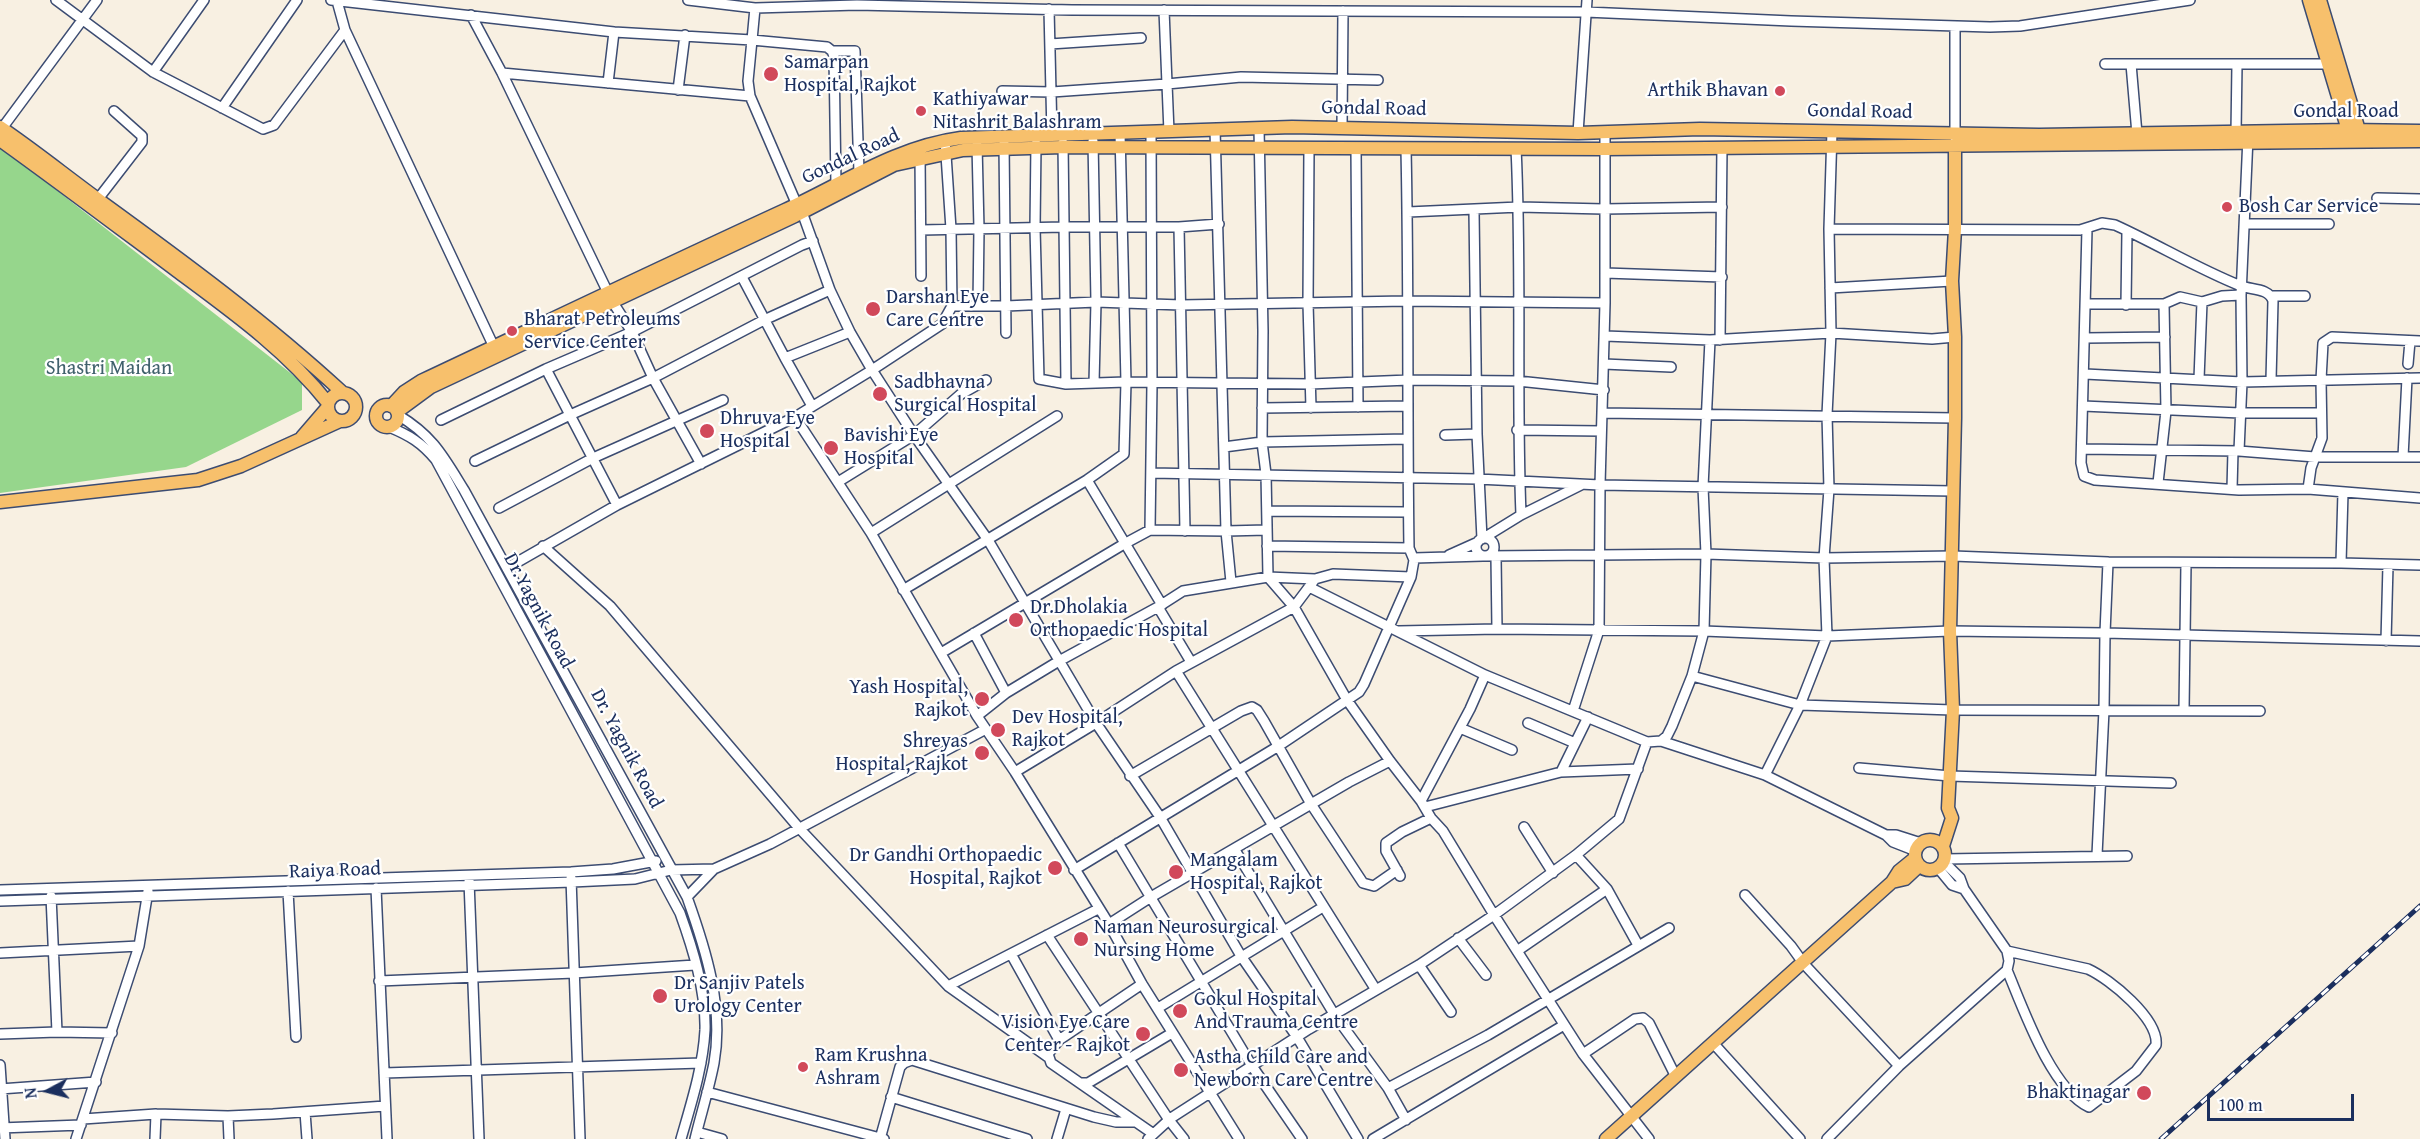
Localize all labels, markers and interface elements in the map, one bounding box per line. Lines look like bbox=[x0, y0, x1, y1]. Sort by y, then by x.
place label: Samarpan Hospital, Rajkot bbox=[784, 51, 917, 98]
marker: Samarpan Hospital, Rajkot bbox=[762, 65, 780, 83]
place label: Arthik Bhavan bbox=[1647, 79, 1768, 103]
marker: Arthik Bhavan bbox=[1773, 84, 1787, 98]
place label: Kathiyawar Nitashrit Balashram bbox=[933, 88, 1102, 135]
street label: Gondal Road bbox=[1321, 96, 1427, 122]
street label: Gondal Road bbox=[1807, 99, 1913, 125]
street label: Gondal Road bbox=[2293, 100, 2399, 124]
marker: Kathiyawar Nitashrit Balashram bbox=[914, 104, 928, 118]
street label: Gondal Road bbox=[798, 124, 904, 190]
place label: Bosh Car Service bbox=[2239, 195, 2378, 219]
marker: Bosh Car Service bbox=[2220, 200, 2234, 214]
place label: Darshan Eye Care Centre bbox=[886, 286, 989, 333]
marker: Darshan Eye Care Centre bbox=[864, 300, 882, 318]
place label: Bharat Petroleums Service Center bbox=[524, 308, 680, 355]
marker: Bharat Petroleums Service Center bbox=[505, 324, 519, 338]
park label: Shastri Maidan bbox=[46, 357, 172, 381]
place label: Sadbhavna Surgical Hospital bbox=[894, 371, 1037, 418]
marker: Sadbhavna Surgical Hospital bbox=[871, 385, 889, 403]
place label: Dhruva Eye Hospital bbox=[720, 407, 815, 454]
marker: Dhruva Eye Hospital bbox=[698, 422, 716, 440]
place label: Bavishi Eye Hospital bbox=[844, 424, 938, 471]
marker: Bavishi Eye Hospital bbox=[822, 439, 840, 457]
street label: Dr.Yagnik Road bbox=[498, 549, 578, 673]
place label: Dr.Dholakia Orthopaedic Hospital bbox=[1030, 596, 1208, 643]
marker: Dr.Dholakia Orthopaedic Hospital bbox=[1007, 611, 1025, 629]
place label: Yash Hospital, Rajkot bbox=[849, 676, 968, 723]
street label: Dr. Yagnik Road bbox=[584, 685, 668, 813]
marker: Yash Hospital, Rajkot bbox=[973, 690, 991, 708]
place label: Dev Hospital, Rajkot bbox=[1012, 706, 1123, 753]
marker: Dev Hospital, Rajkot bbox=[989, 721, 1007, 739]
place label: Shreyas Hospital, Rajkot bbox=[835, 730, 968, 777]
marker: Shreyas Hospital, Rajkot bbox=[973, 744, 991, 762]
place label: Dr Gandhi Orthopaedic Hospital, Rajkot bbox=[849, 844, 1042, 891]
place label: Mangalam Hospital, Rajkot bbox=[1190, 849, 1323, 896]
street label: Raiya Road bbox=[289, 857, 381, 885]
marker: Dr Gandhi Orthopaedic Hospital, Rajkot bbox=[1046, 859, 1064, 877]
marker: Mangalam Hospital, Rajkot bbox=[1167, 863, 1185, 881]
place label: Naman Neurosurgical Nursing Home bbox=[1094, 916, 1276, 963]
marker: Naman Neurosurgical Nursing Home bbox=[1072, 930, 1090, 948]
place label: Dr Sanjiv Patels Urology Center bbox=[674, 972, 805, 1019]
marker: Dr Sanjiv Patels Urology Center bbox=[651, 987, 669, 1005]
place label: Gokul Hospital And Trauma Centre bbox=[1194, 988, 1358, 1035]
marker: Gokul Hospital And Trauma Centre bbox=[1171, 1002, 1189, 1020]
place label: Vision Eye Care Center - Rajkot bbox=[1001, 1011, 1130, 1058]
marker: Vision Eye Care Center - Rajkot bbox=[1134, 1025, 1152, 1043]
place label: Ram Krushna Ashram bbox=[815, 1044, 927, 1091]
place label: Astha Child Care and Newborn Care Centre bbox=[1194, 1046, 1373, 1093]
marker: Ram Krushna Ashram bbox=[796, 1060, 810, 1074]
north arrow bbox=[18, 1061, 78, 1121]
marker: Astha Child Care and Newborn Care Centre bbox=[1172, 1061, 1190, 1079]
place label: Bhaktinagar bbox=[2027, 1081, 2130, 1105]
scale bar bbox=[2210, 1082, 2357, 1120]
marker: Bhaktinagar bbox=[2135, 1084, 2153, 1102]
text: N bbox=[18, 1086, 43, 1100]
text: 100 m bbox=[2218, 1091, 2263, 1118]

